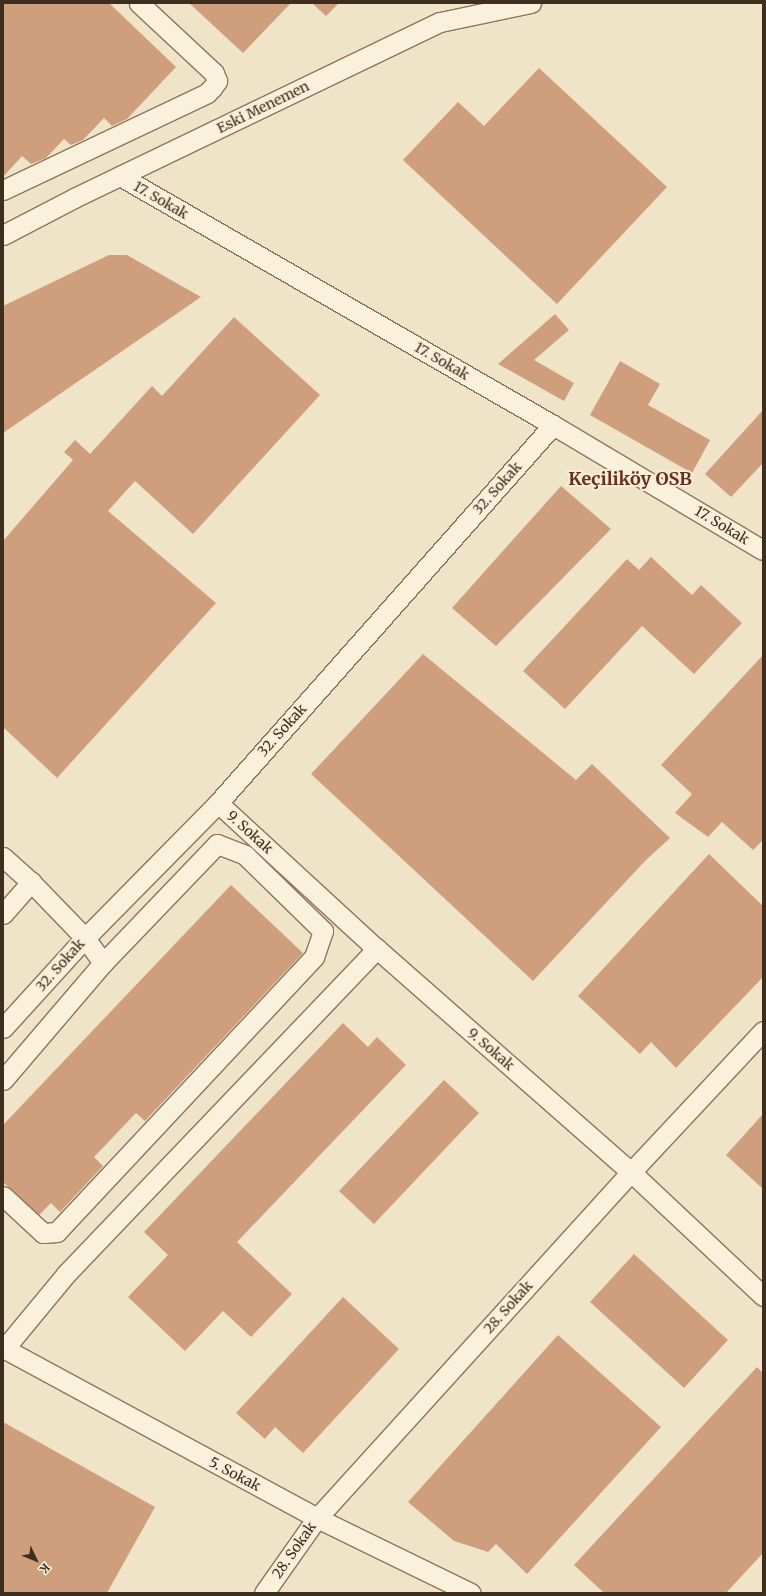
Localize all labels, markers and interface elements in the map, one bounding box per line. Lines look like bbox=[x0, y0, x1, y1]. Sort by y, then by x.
street label: Eski Menemen bbox=[214, 77, 312, 137]
street label: 17. Sokak bbox=[131, 178, 191, 222]
street label: 17. Sokak bbox=[412, 339, 472, 383]
street label: 32. Sokak bbox=[469, 458, 525, 518]
district label: Keçiliköy OSB bbox=[568, 468, 692, 490]
street label: 17. Sokak bbox=[692, 502, 752, 548]
street label: 32. Sokak bbox=[254, 700, 310, 760]
street label: 9. Sokak bbox=[224, 807, 276, 857]
street label: 32. Sokak bbox=[32, 935, 88, 995]
street label: 9. Sokak bbox=[464, 1024, 518, 1074]
street label: 28. Sokak bbox=[480, 1277, 536, 1337]
street label: 5. Sokak bbox=[206, 1453, 264, 1495]
street label: 28. Sokak bbox=[268, 1519, 320, 1581]
north arrow bbox=[16, 1540, 56, 1580]
text: K bbox=[37, 1560, 53, 1576]

